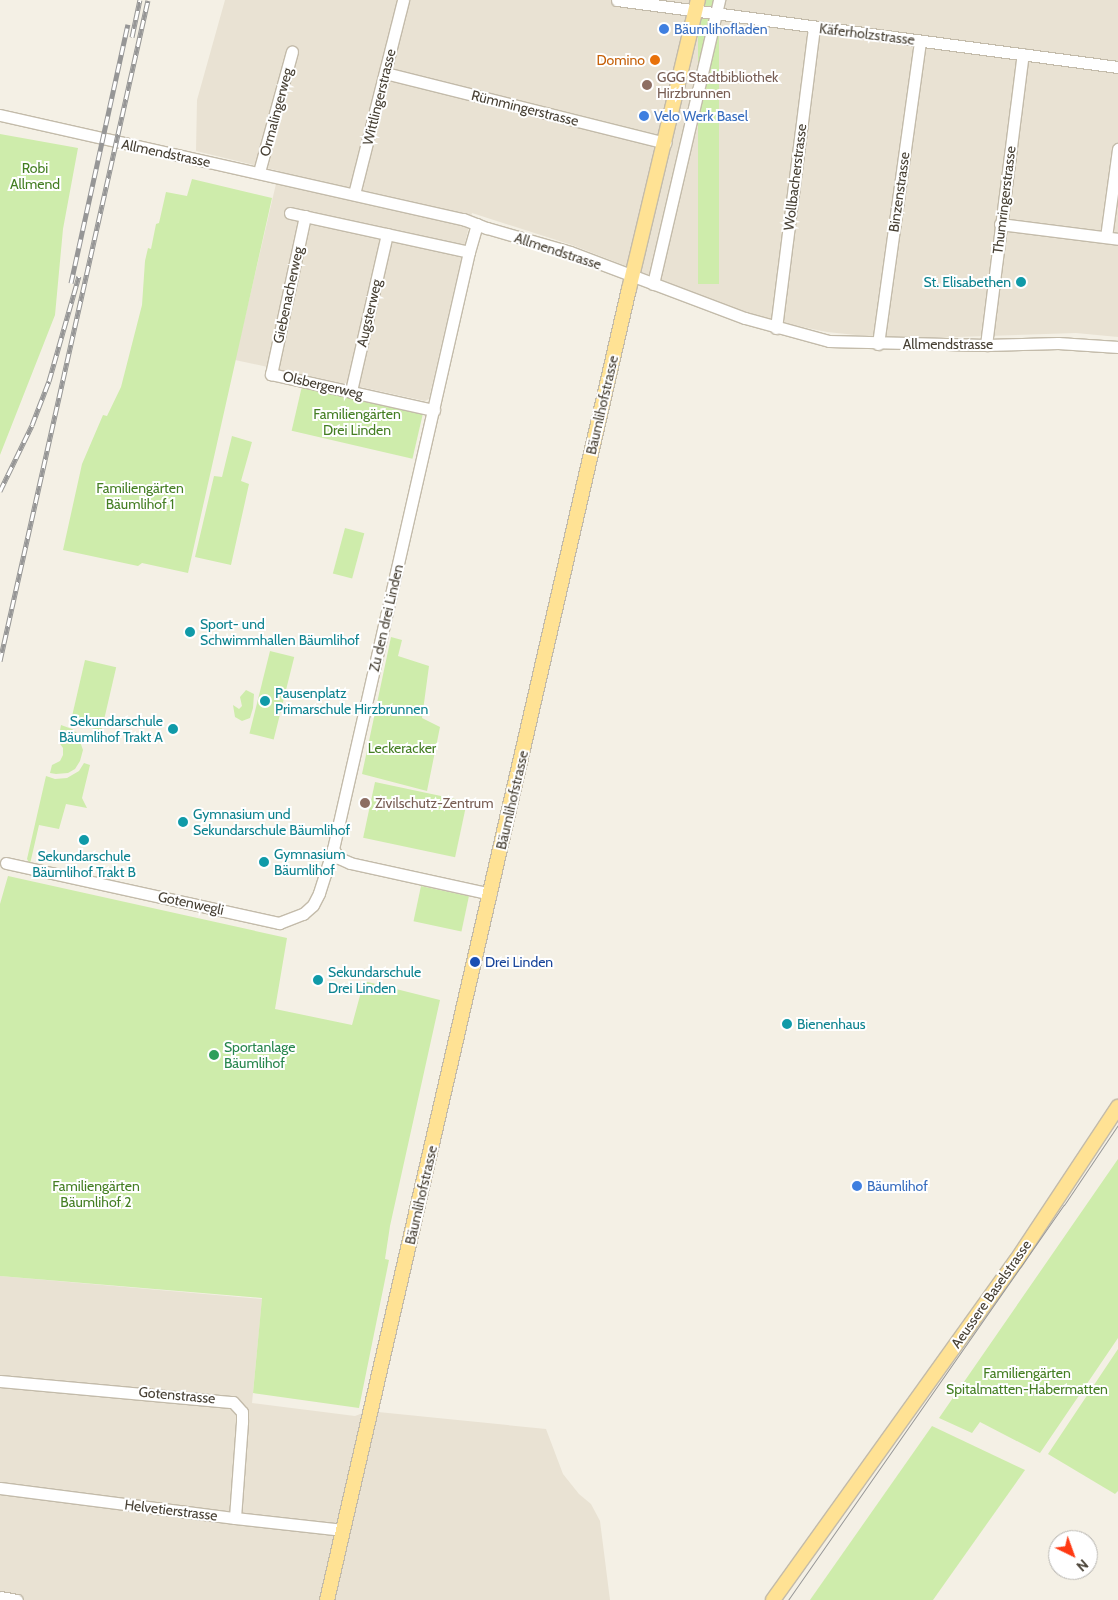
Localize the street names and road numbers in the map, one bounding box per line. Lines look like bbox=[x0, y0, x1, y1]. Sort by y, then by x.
street label: Käferholzstrasse bbox=[818, 20, 916, 48]
street label: Wittlingerstrasse bbox=[359, 47, 399, 147]
street label: Ormalingerweg bbox=[256, 66, 296, 158]
street label: Rümmingerstrasse bbox=[470, 87, 580, 129]
street label: Wollbacherstrasse bbox=[780, 123, 810, 231]
street label: Allmendstrasse bbox=[120, 135, 212, 171]
street label: Thumringerstrasse bbox=[989, 145, 1019, 255]
street label: Binzenstrasse bbox=[885, 151, 913, 233]
street label: Allmendstrasse bbox=[512, 229, 604, 273]
street label: Giebenacherweg bbox=[270, 245, 306, 345]
street label: Augsterweg bbox=[353, 277, 385, 349]
street label: Allmendstrasse bbox=[903, 336, 993, 352]
street label: Bäumlihofstrasse bbox=[582, 354, 622, 456]
street label: Olsbergerweg bbox=[281, 368, 365, 402]
street label: Zu den drei Linden bbox=[365, 563, 407, 673]
street label: Bäumlihofstrasse bbox=[492, 749, 532, 851]
street label: Gotenwegli bbox=[156, 888, 226, 918]
street label: Bäumlihofstrasse bbox=[401, 1144, 441, 1246]
street label: Aeussere Baselstrasse bbox=[947, 1237, 1035, 1351]
street label: Gotenstrasse bbox=[138, 1383, 216, 1407]
street label: Helvetierstrasse bbox=[124, 1496, 218, 1524]

